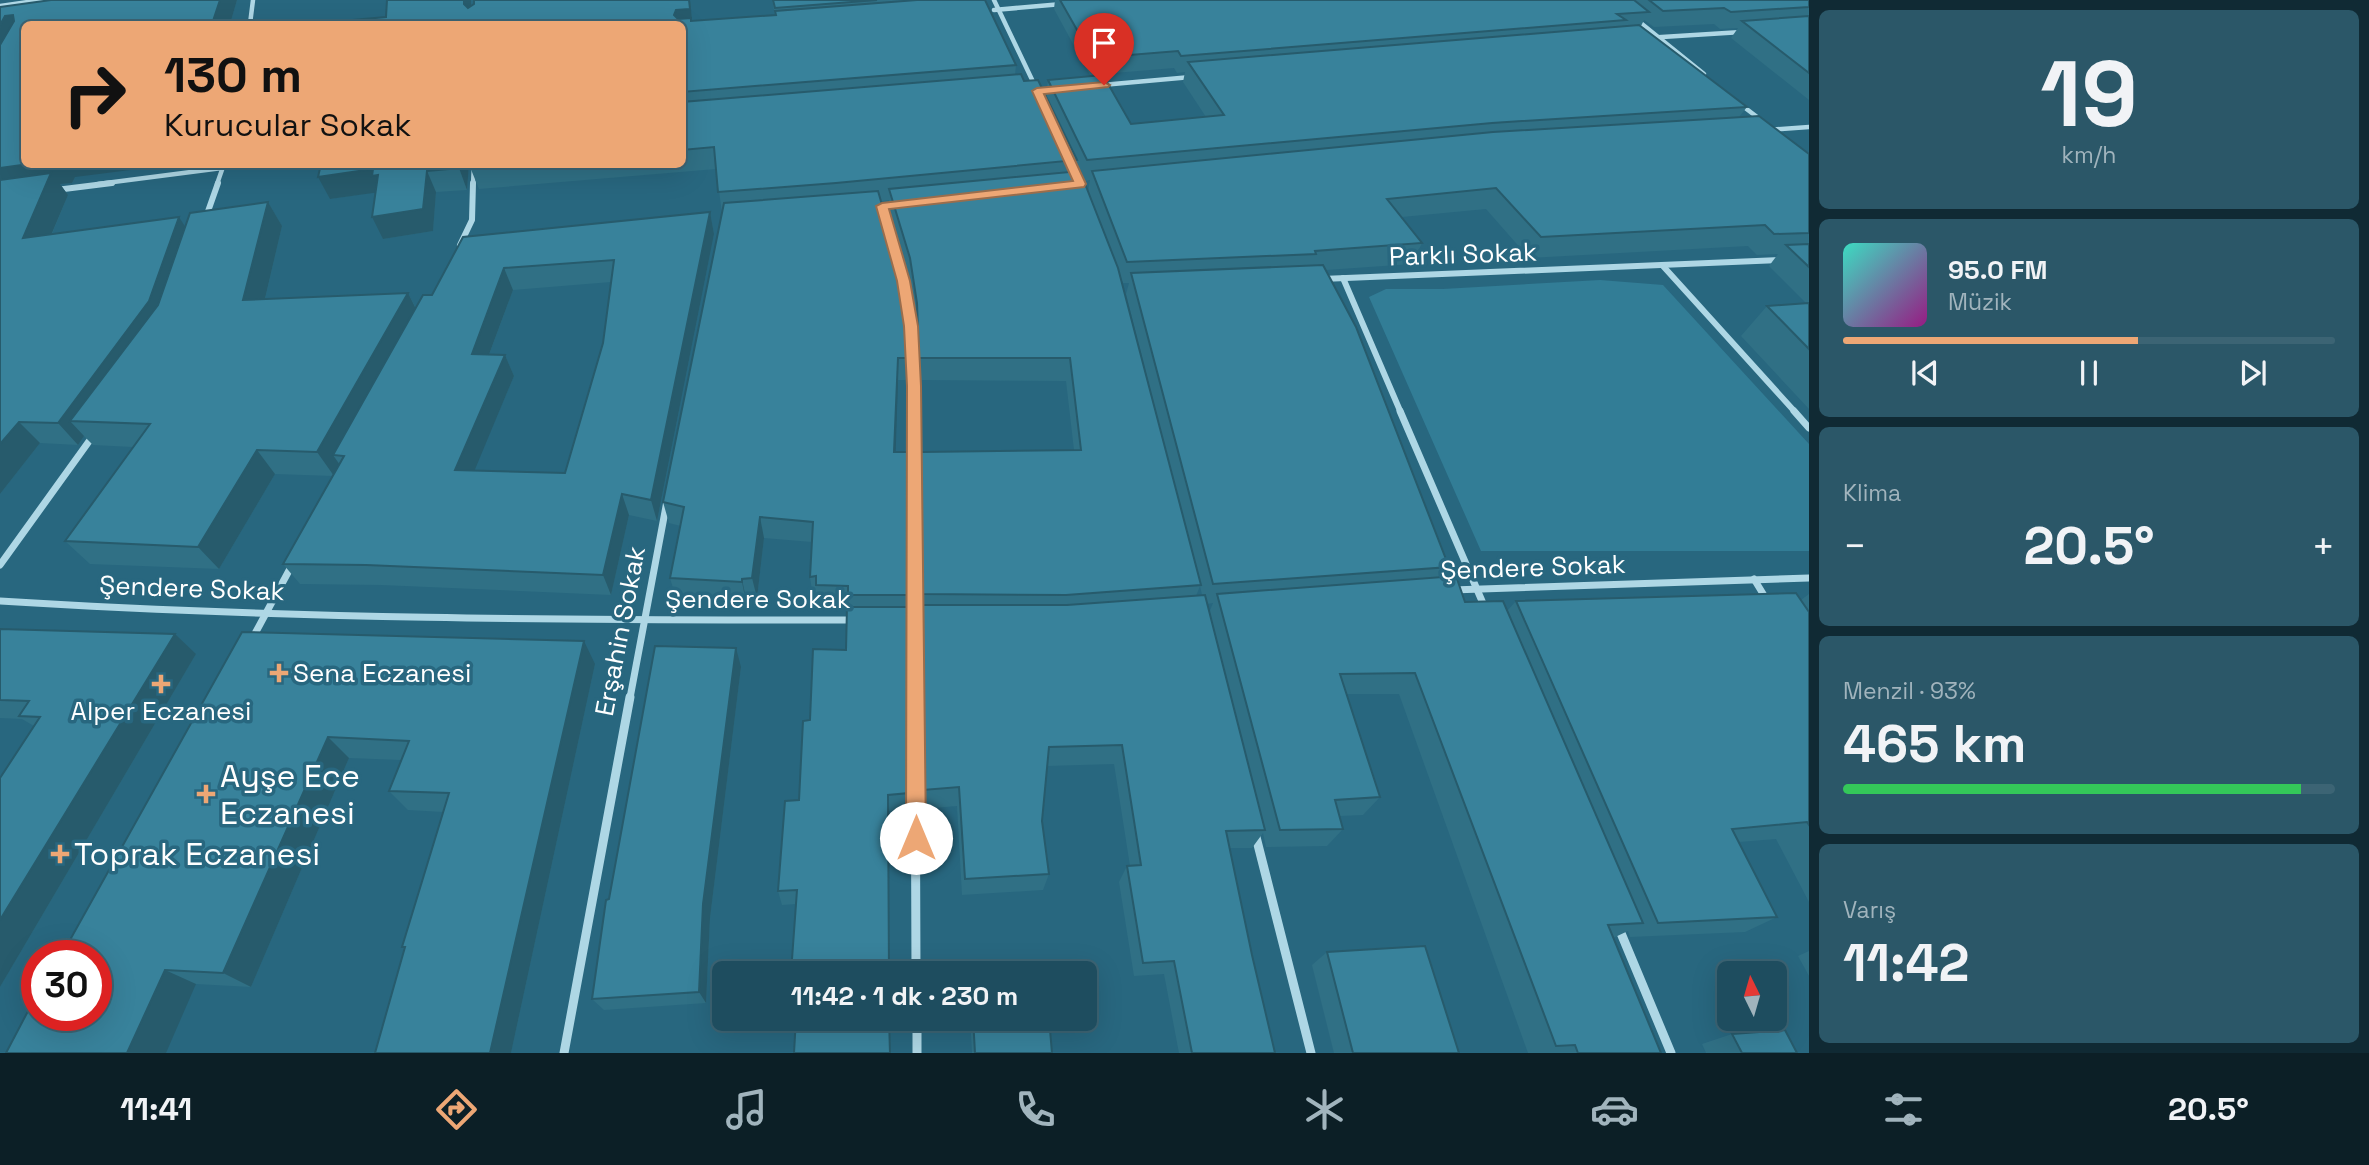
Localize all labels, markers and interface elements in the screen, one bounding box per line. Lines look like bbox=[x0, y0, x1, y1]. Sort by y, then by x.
pin bbox=[1074, 13, 1134, 85]
icon: arrive bbox=[1085, 24, 1123, 62]
text: 19 bbox=[2040, 36, 2138, 153]
text: 130 m bbox=[164, 44, 302, 106]
icon: right bbox=[49, 49, 140, 140]
text: Kurucular Sokak bbox=[164, 105, 412, 145]
text: km/h bbox=[2062, 140, 2116, 170]
street label: Parklı Sokak bbox=[1388, 234, 1538, 274]
text: 95.0 FM bbox=[1948, 253, 2047, 287]
text: Müzik bbox=[1948, 287, 2012, 317]
icon: previous bbox=[1906, 354, 1944, 392]
icon: pause bbox=[2070, 354, 2108, 392]
icon: next bbox=[2234, 354, 2272, 392]
text: Klima bbox=[1843, 478, 1901, 508]
text: 20.5° bbox=[2023, 513, 2155, 579]
text: − bbox=[1843, 522, 1867, 570]
text: + bbox=[2311, 522, 2335, 570]
street label: Erşahin Sokak bbox=[587, 543, 653, 719]
street label: Şendere Sokak bbox=[1440, 547, 1626, 587]
street label: Şendere Sokak bbox=[99, 568, 285, 608]
street label: Şendere Sokak bbox=[665, 582, 851, 616]
place label: Sena Eczanesi bbox=[293, 656, 471, 690]
marker: Sena Eczanesi bbox=[271, 665, 287, 681]
marker: Alper Eczanesi bbox=[153, 676, 169, 692]
text: Menzil · 93% bbox=[1843, 676, 1976, 706]
place label: Alper Eczanesi bbox=[71, 694, 251, 728]
text: 465 km bbox=[1843, 711, 2026, 777]
place label: Ayşe Ece Eczanesi bbox=[220, 756, 360, 833]
marker: Ayşe Ece Eczanesi bbox=[198, 786, 214, 802]
position arrow bbox=[879, 801, 953, 875]
place label: Toprak Eczanesi bbox=[74, 834, 320, 874]
marker: Toprak Eczanesi bbox=[52, 846, 68, 862]
text: Varış bbox=[1843, 895, 1896, 925]
text: 11:42 bbox=[1843, 930, 1969, 996]
speed limit sign: 30 bbox=[21, 940, 112, 1031]
north arrow bbox=[1717, 961, 1787, 1031]
map controls bbox=[1717, 961, 1787, 1031]
text: 11:42 · 1 dk · 230 m bbox=[791, 979, 1018, 1013]
icon: directions bbox=[432, 1085, 481, 1134]
icon: music bbox=[722, 1085, 771, 1134]
icon: phone bbox=[1011, 1085, 1060, 1134]
icon: climate bbox=[1300, 1085, 1349, 1134]
icon: car bbox=[1590, 1085, 1639, 1134]
icon: filters bbox=[1879, 1085, 1928, 1134]
text: 11:41 bbox=[120, 1089, 192, 1129]
text: 20.5° bbox=[2168, 1089, 2249, 1129]

